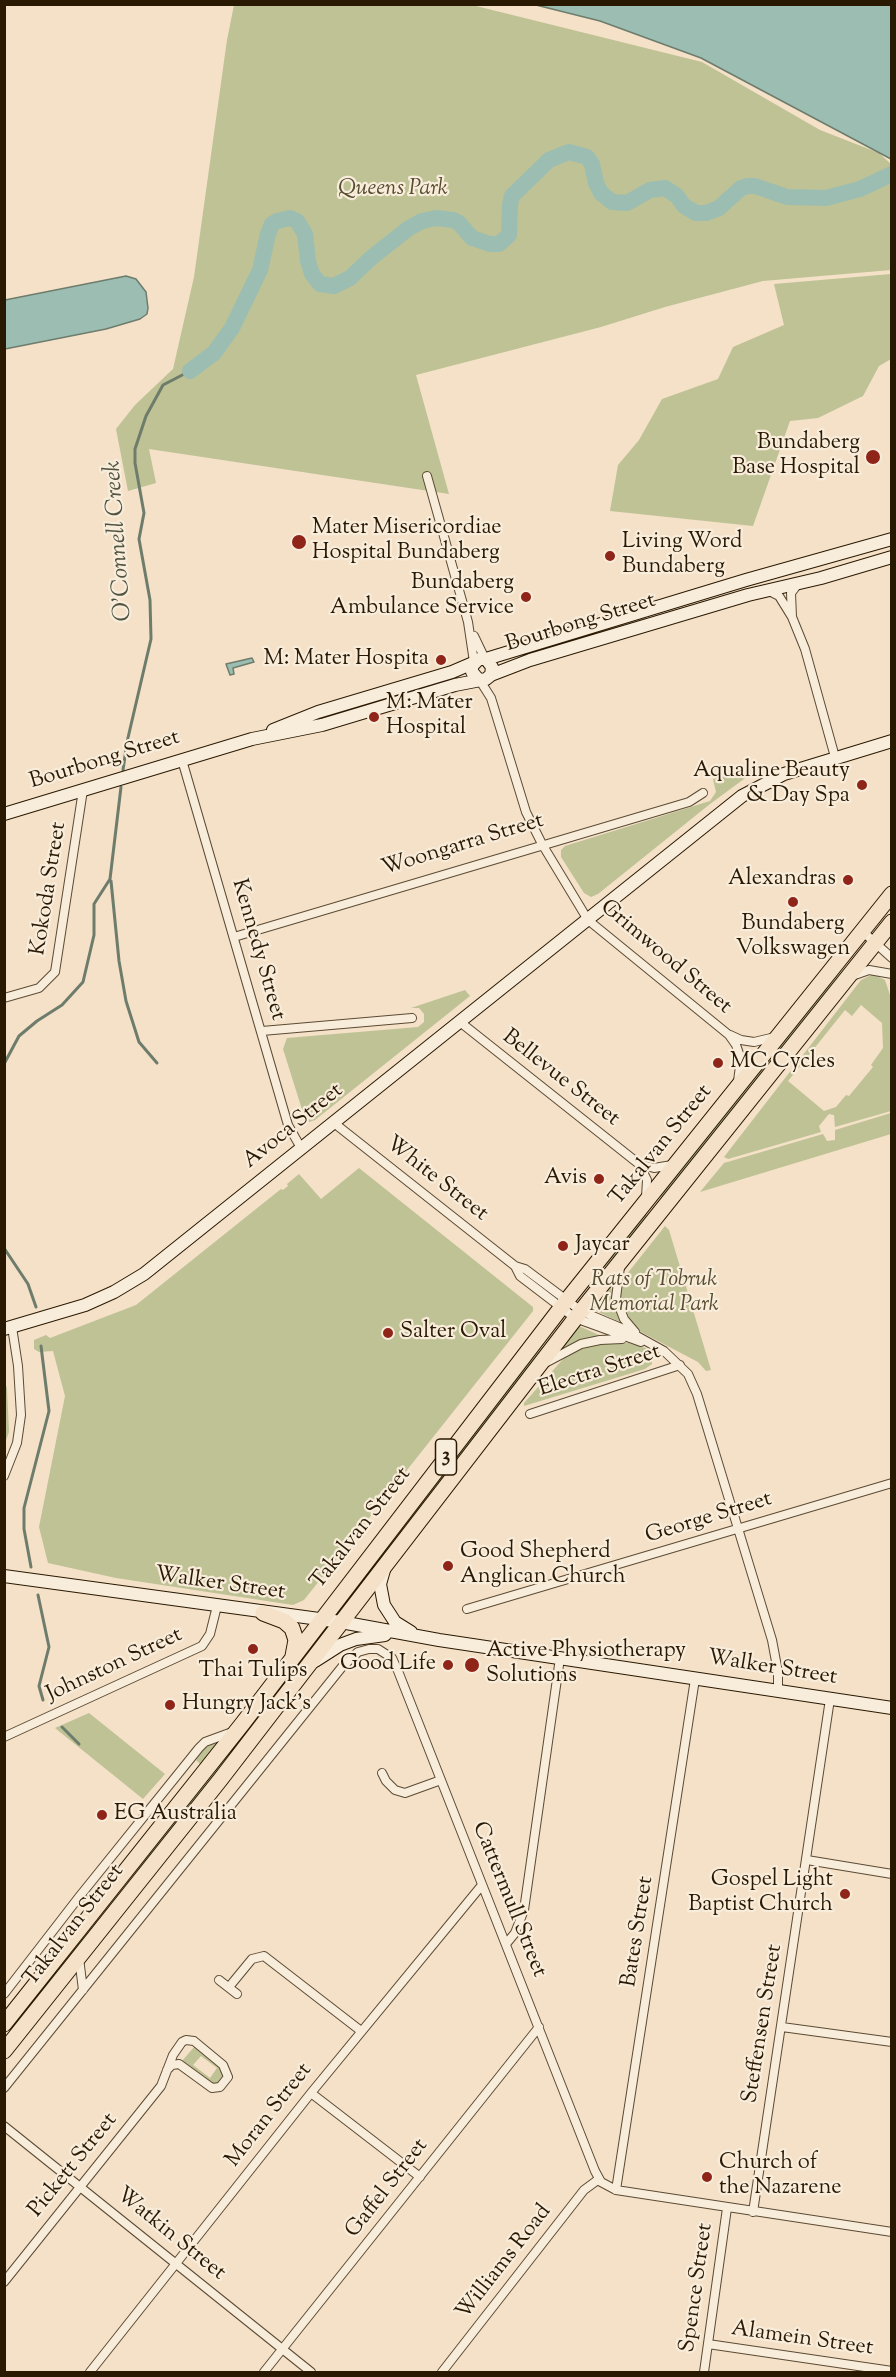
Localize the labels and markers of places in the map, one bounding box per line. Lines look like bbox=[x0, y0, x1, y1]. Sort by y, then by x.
place label: Bundaberg Base Hospital bbox=[732, 431, 860, 482]
marker: Bundaberg Base Hospital bbox=[864, 448, 882, 466]
place label: Mater Misericordiae Hospital Bundaberg bbox=[312, 516, 502, 568]
place label: Living Word Bundaberg bbox=[622, 530, 742, 582]
marker: Mater Misericordiae Hospital Bundaberg bbox=[290, 533, 308, 551]
marker: Living Word Bundaberg bbox=[603, 549, 617, 563]
place label: Bundaberg Ambulance Service bbox=[330, 571, 514, 622]
marker: Bundaberg Ambulance Service bbox=[519, 590, 533, 604]
place label: M: Mater Hospita bbox=[263, 647, 429, 673]
marker: M: Mater Hospita bbox=[434, 653, 448, 667]
place label: M: Mater Hospital bbox=[386, 691, 473, 742]
marker: M: Mater Hospital bbox=[367, 710, 381, 724]
place label: Aqualine Beauty & Day Spa bbox=[693, 759, 850, 810]
marker: Aqualine Beauty & Day Spa bbox=[855, 778, 869, 792]
place label: Alexandras bbox=[728, 867, 836, 893]
marker: Alexandras bbox=[841, 873, 855, 887]
marker: Bundaberg Volkswagen bbox=[786, 895, 800, 909]
place label: Bundaberg Volkswagen bbox=[736, 912, 850, 963]
place label: MC Cycles bbox=[730, 1050, 835, 1076]
marker: MC Cycles bbox=[711, 1056, 725, 1070]
place label: Avis bbox=[544, 1166, 587, 1192]
marker: Avis bbox=[592, 1172, 606, 1186]
place label: Jaycar bbox=[575, 1233, 630, 1259]
marker: Jaycar bbox=[556, 1239, 570, 1253]
place label: Salter Oval bbox=[400, 1320, 506, 1346]
marker: Salter Oval bbox=[381, 1326, 395, 1340]
place label: Good Shepherd Anglican Church bbox=[460, 1540, 626, 1592]
marker: Good Shepherd Anglican Church bbox=[441, 1559, 455, 1573]
place label: Active Physiotherapy Solutions bbox=[486, 1639, 686, 1690]
marker: Thai Tulips bbox=[246, 1642, 260, 1656]
place label: Good Life bbox=[340, 1652, 436, 1678]
marker: Active Physiotherapy Solutions bbox=[463, 1656, 481, 1674]
marker: Good Life bbox=[441, 1658, 455, 1672]
place label: Thai Tulips bbox=[199, 1659, 307, 1685]
place label: Hungry Jack's bbox=[182, 1692, 311, 1718]
marker: Hungry Jack's bbox=[163, 1698, 177, 1712]
place label: EG Australia bbox=[114, 1802, 237, 1828]
marker: EG Australia bbox=[95, 1808, 109, 1822]
place label: Gospel Light Baptist Church bbox=[688, 1868, 833, 1920]
marker: Gospel Light Baptist Church bbox=[838, 1887, 852, 1901]
place label: Church of the Nazarene bbox=[719, 2151, 841, 2202]
marker: Church of the Nazarene bbox=[700, 2170, 714, 2184]

